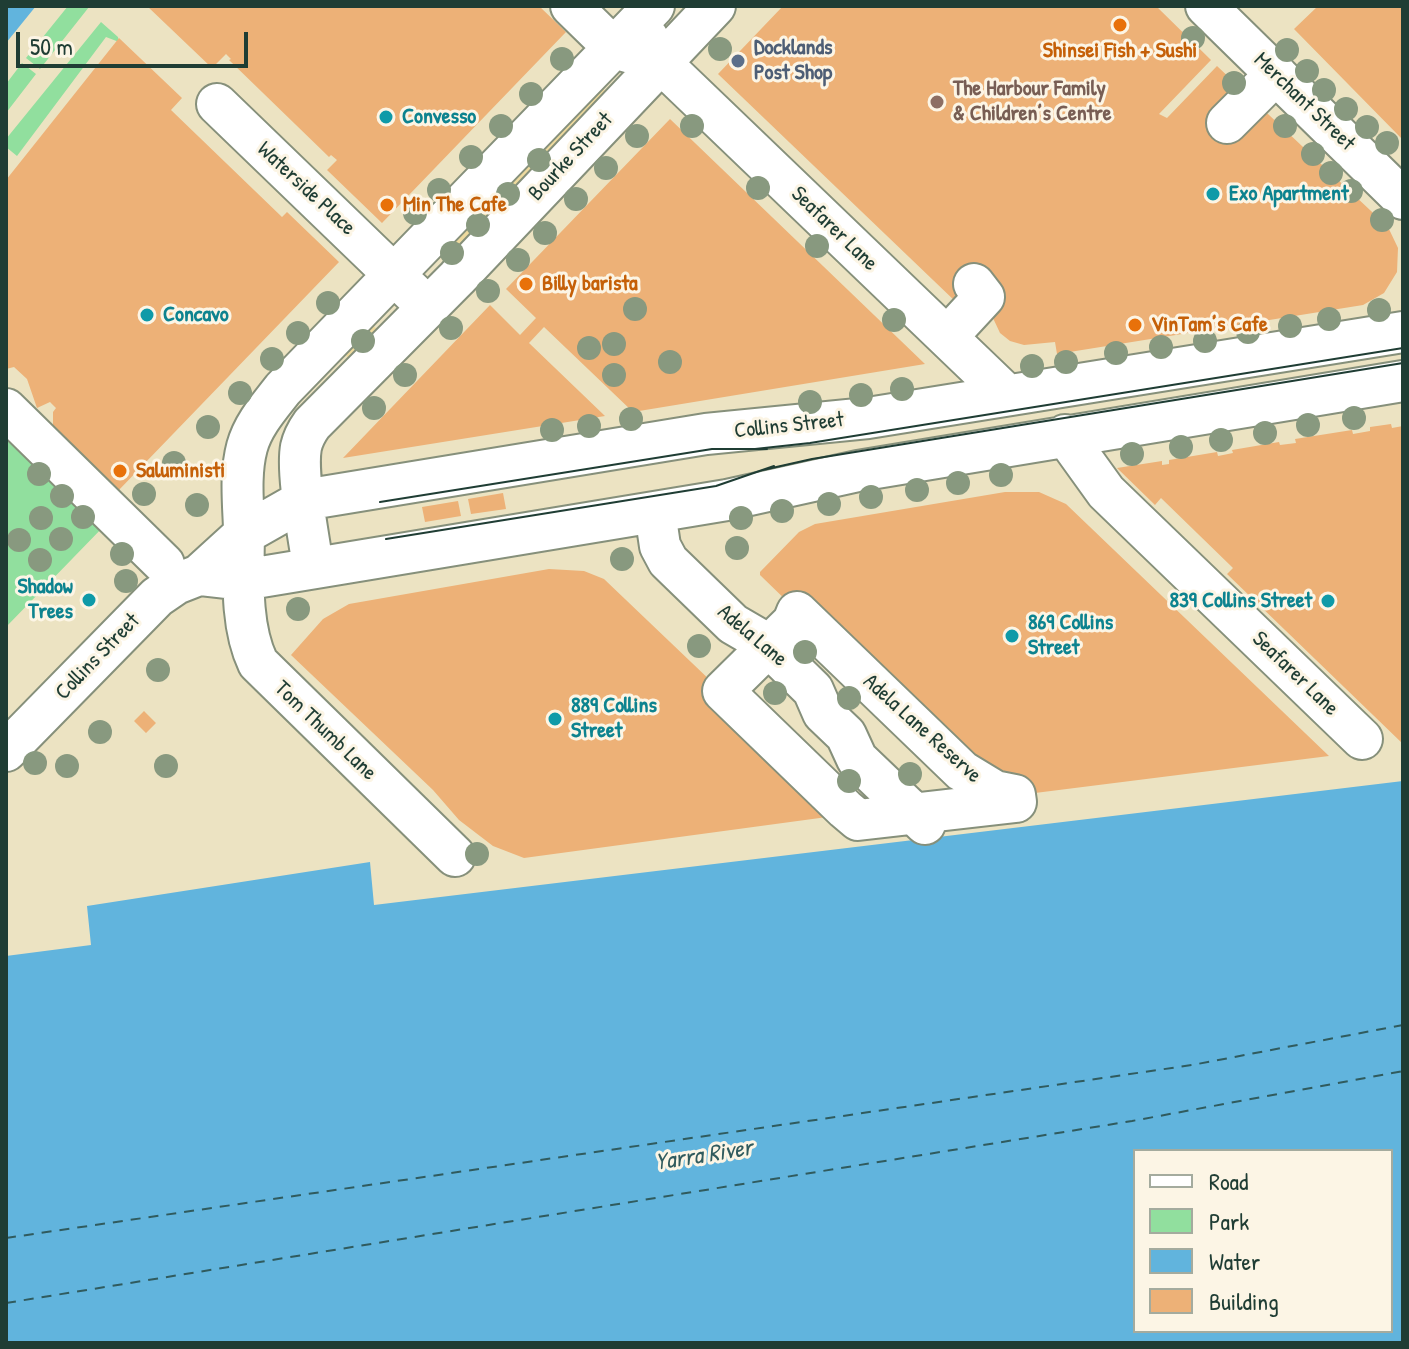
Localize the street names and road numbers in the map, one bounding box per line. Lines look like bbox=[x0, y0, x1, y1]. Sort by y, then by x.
street label: Merchant Street bbox=[1248, 47, 1360, 157]
street label: Bourke Street bbox=[523, 107, 619, 207]
street label: Waterside Place bbox=[251, 137, 361, 241]
street label: Seafarer Lane bbox=[785, 181, 883, 277]
street label: Collins Street bbox=[733, 407, 845, 445]
street label: Adela Lane bbox=[712, 599, 792, 673]
street label: Collins Street bbox=[50, 608, 146, 706]
street label: Seafarer Lane bbox=[1246, 626, 1344, 722]
street label: Adela Lane Reserve bbox=[857, 669, 987, 789]
street label: Tom Thumb Lane bbox=[268, 676, 382, 786]

